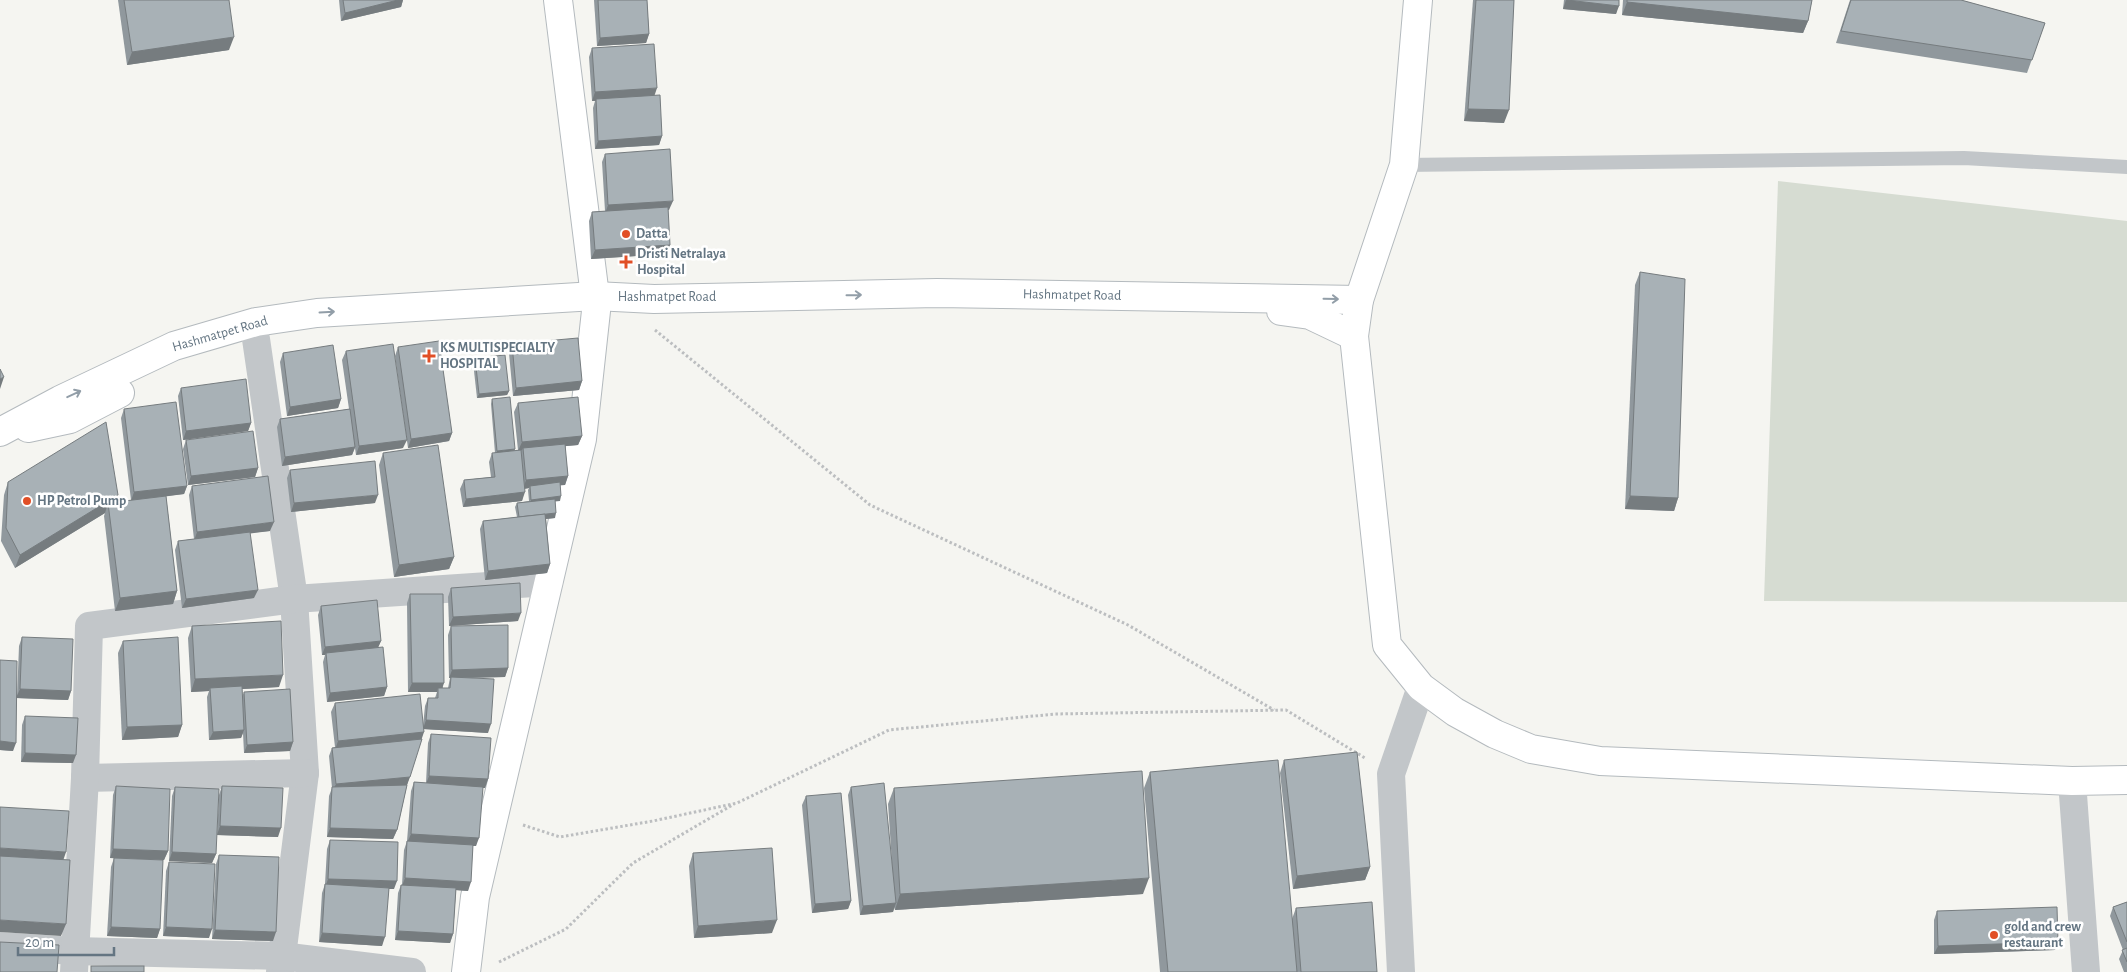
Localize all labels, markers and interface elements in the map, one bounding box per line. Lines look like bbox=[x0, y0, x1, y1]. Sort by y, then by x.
place label: Datta bbox=[636, 227, 668, 241]
marker: Datta bbox=[620, 228, 632, 240]
place label: Dristi Netralaya Hospital bbox=[637, 247, 726, 277]
marker: Dristi Netralaya Hospital bbox=[619, 255, 633, 269]
street label: Hashmatpet Road bbox=[1023, 287, 1121, 303]
street label: Hashmatpet Road bbox=[618, 290, 716, 304]
one-way arrow bbox=[845, 290, 861, 299]
one-way arrow bbox=[1322, 294, 1339, 304]
one-way arrow bbox=[318, 308, 334, 317]
street label: Hashmatpet Road bbox=[171, 314, 269, 354]
place label: KS MULTISPECIALTY HOSPITAL bbox=[440, 341, 555, 371]
marker: KS MULTISPECIALTY HOSPITAL bbox=[422, 349, 436, 363]
one-way arrow bbox=[66, 388, 81, 398]
place label: HP Petrol Pump bbox=[37, 494, 126, 508]
marker: HP Petrol Pump bbox=[21, 495, 33, 507]
place label: gold and crew restaurant bbox=[2004, 920, 2081, 950]
scale bar bbox=[18, 924, 114, 956]
marker: gold and crew restaurant bbox=[1988, 929, 2000, 941]
text: 20 m bbox=[25, 935, 54, 950]

